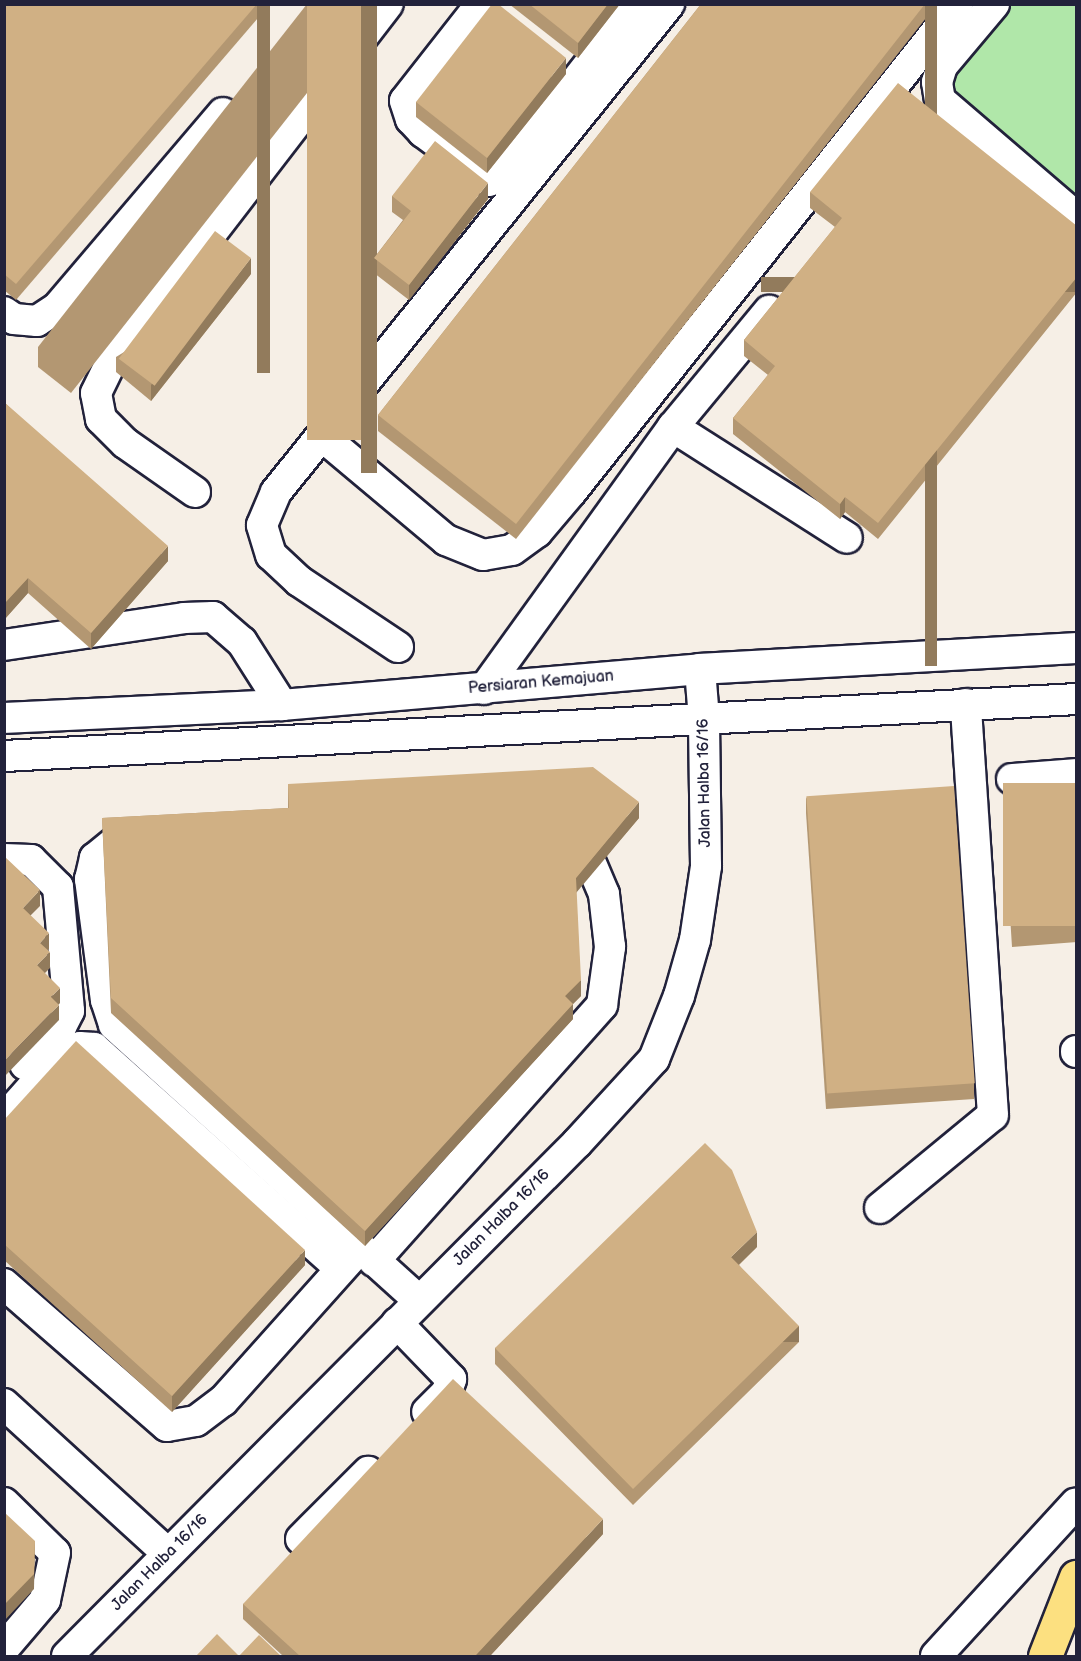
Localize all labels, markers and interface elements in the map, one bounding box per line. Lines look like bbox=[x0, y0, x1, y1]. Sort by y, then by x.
street label: Persiaran Kemajuan bbox=[467, 667, 615, 699]
street label: Jalan Halba 16/16 bbox=[694, 718, 716, 848]
street label: Jalan Halba 16/16 bbox=[450, 1166, 554, 1270]
street label: Jalan Halba 16/16 bbox=[108, 1511, 212, 1615]

